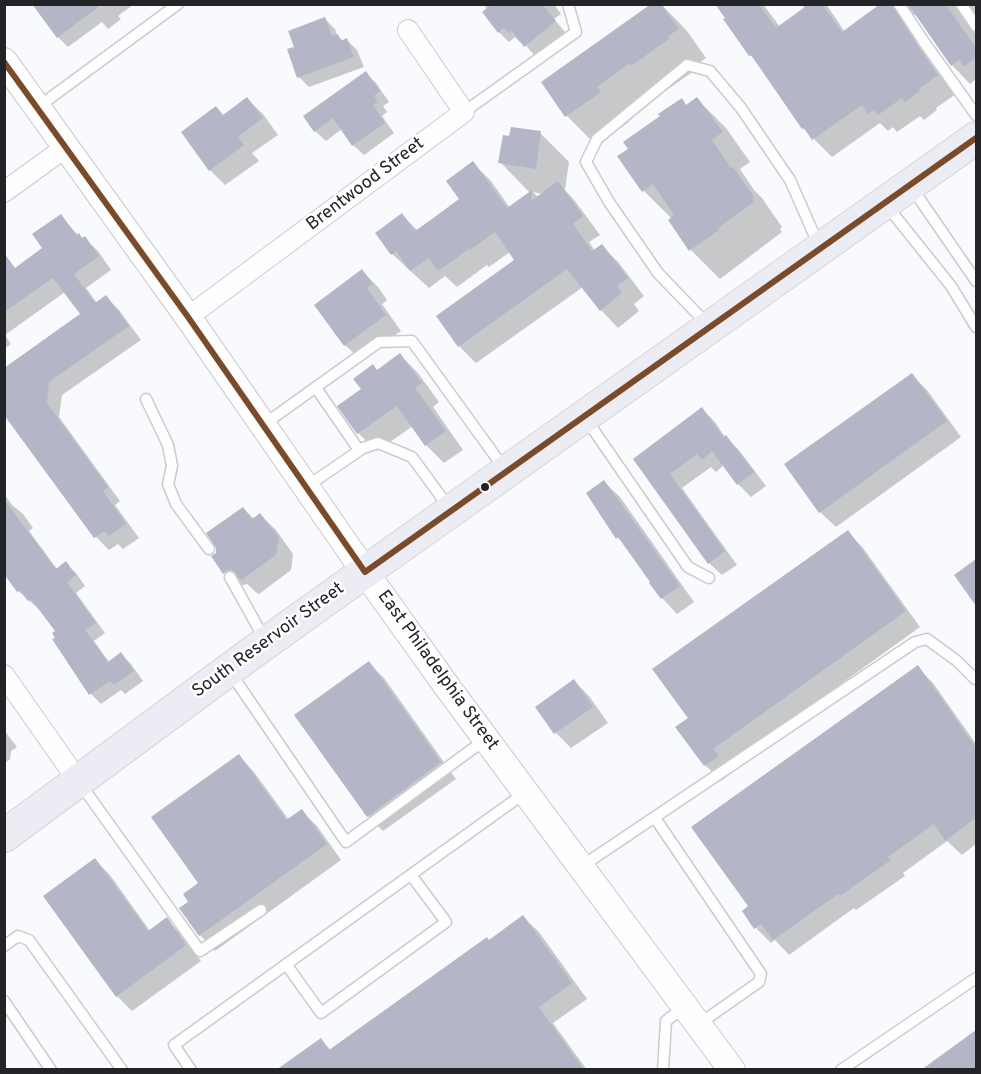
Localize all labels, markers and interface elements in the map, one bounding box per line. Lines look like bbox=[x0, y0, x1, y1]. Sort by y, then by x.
street label: Brentwood Street bbox=[303, 134, 429, 236]
unlabelled marker bbox=[479, 481, 491, 493]
street label: South Reservoir Street bbox=[189, 579, 349, 703]
street label: East Philadelphia Street bbox=[372, 587, 502, 755]

